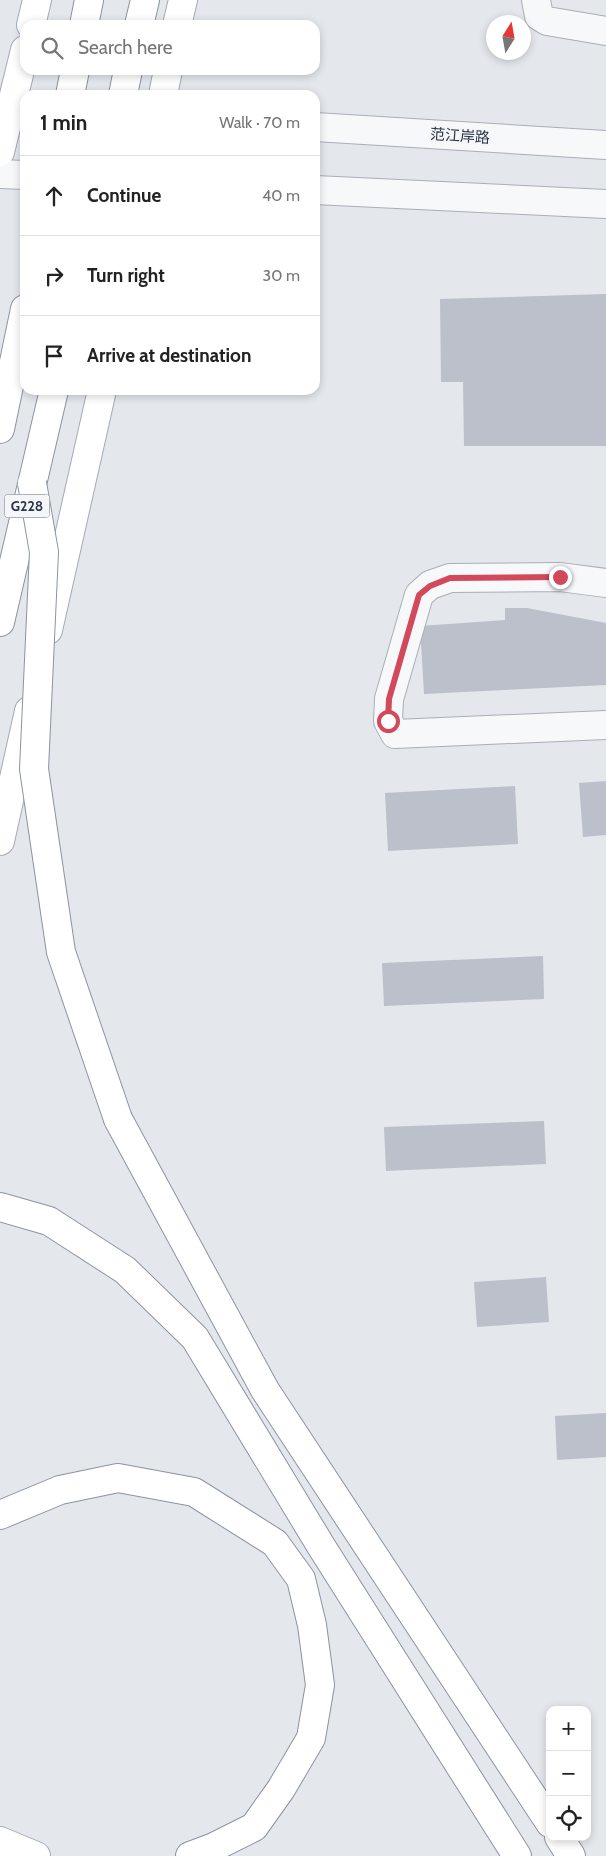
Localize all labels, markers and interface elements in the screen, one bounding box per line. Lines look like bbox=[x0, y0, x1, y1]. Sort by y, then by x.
north arrow bbox=[486, 15, 531, 60]
search box bbox=[20, 20, 320, 75]
icon: search bbox=[38, 34, 66, 62]
text: Search here bbox=[78, 36, 172, 59]
text: 1 min bbox=[40, 110, 87, 135]
text: Walk · 70 m bbox=[219, 113, 300, 132]
street label: 范江岸路 bbox=[429, 125, 491, 147]
icon: ahead bbox=[40, 182, 68, 210]
text: Continue bbox=[87, 184, 161, 207]
text: 40 m bbox=[262, 186, 300, 205]
icon: right bbox=[40, 262, 68, 290]
text: Turn right bbox=[87, 264, 165, 287]
text: 30 m bbox=[263, 266, 300, 285]
icon: arrive bbox=[40, 342, 68, 370]
text: Arrive at destination bbox=[87, 344, 251, 367]
road number: G228 bbox=[5, 494, 50, 518]
route end bbox=[549, 566, 572, 589]
route start bbox=[377, 710, 400, 733]
map controls bbox=[546, 1706, 591, 1841]
button: + bbox=[546, 1706, 591, 1751]
button: − bbox=[546, 1751, 591, 1796]
button: locate bbox=[546, 1796, 591, 1841]

